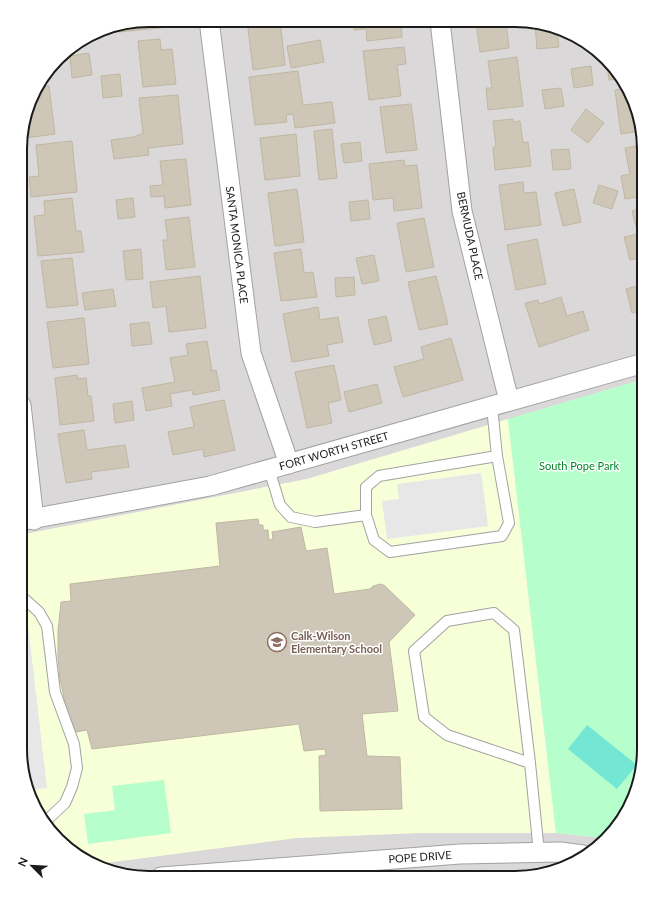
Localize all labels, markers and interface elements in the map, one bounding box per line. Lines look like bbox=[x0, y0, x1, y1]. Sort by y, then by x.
street label: SANTA MONICA PLACE bbox=[224, 185, 251, 304]
street label: BERMUDA PLACE bbox=[455, 191, 486, 281]
street label: FORT WORTH STREET bbox=[278, 429, 391, 472]
park label: South Pope Park bbox=[539, 459, 619, 472]
place label: Calk-Wilson Elementary School bbox=[291, 629, 382, 655]
school or university icon: Calk-Wilson Elementary School bbox=[266, 631, 288, 653]
north arrow bbox=[12, 846, 52, 886]
street label: POPE DRIVE bbox=[388, 848, 452, 865]
text: N bbox=[15, 855, 30, 868]

